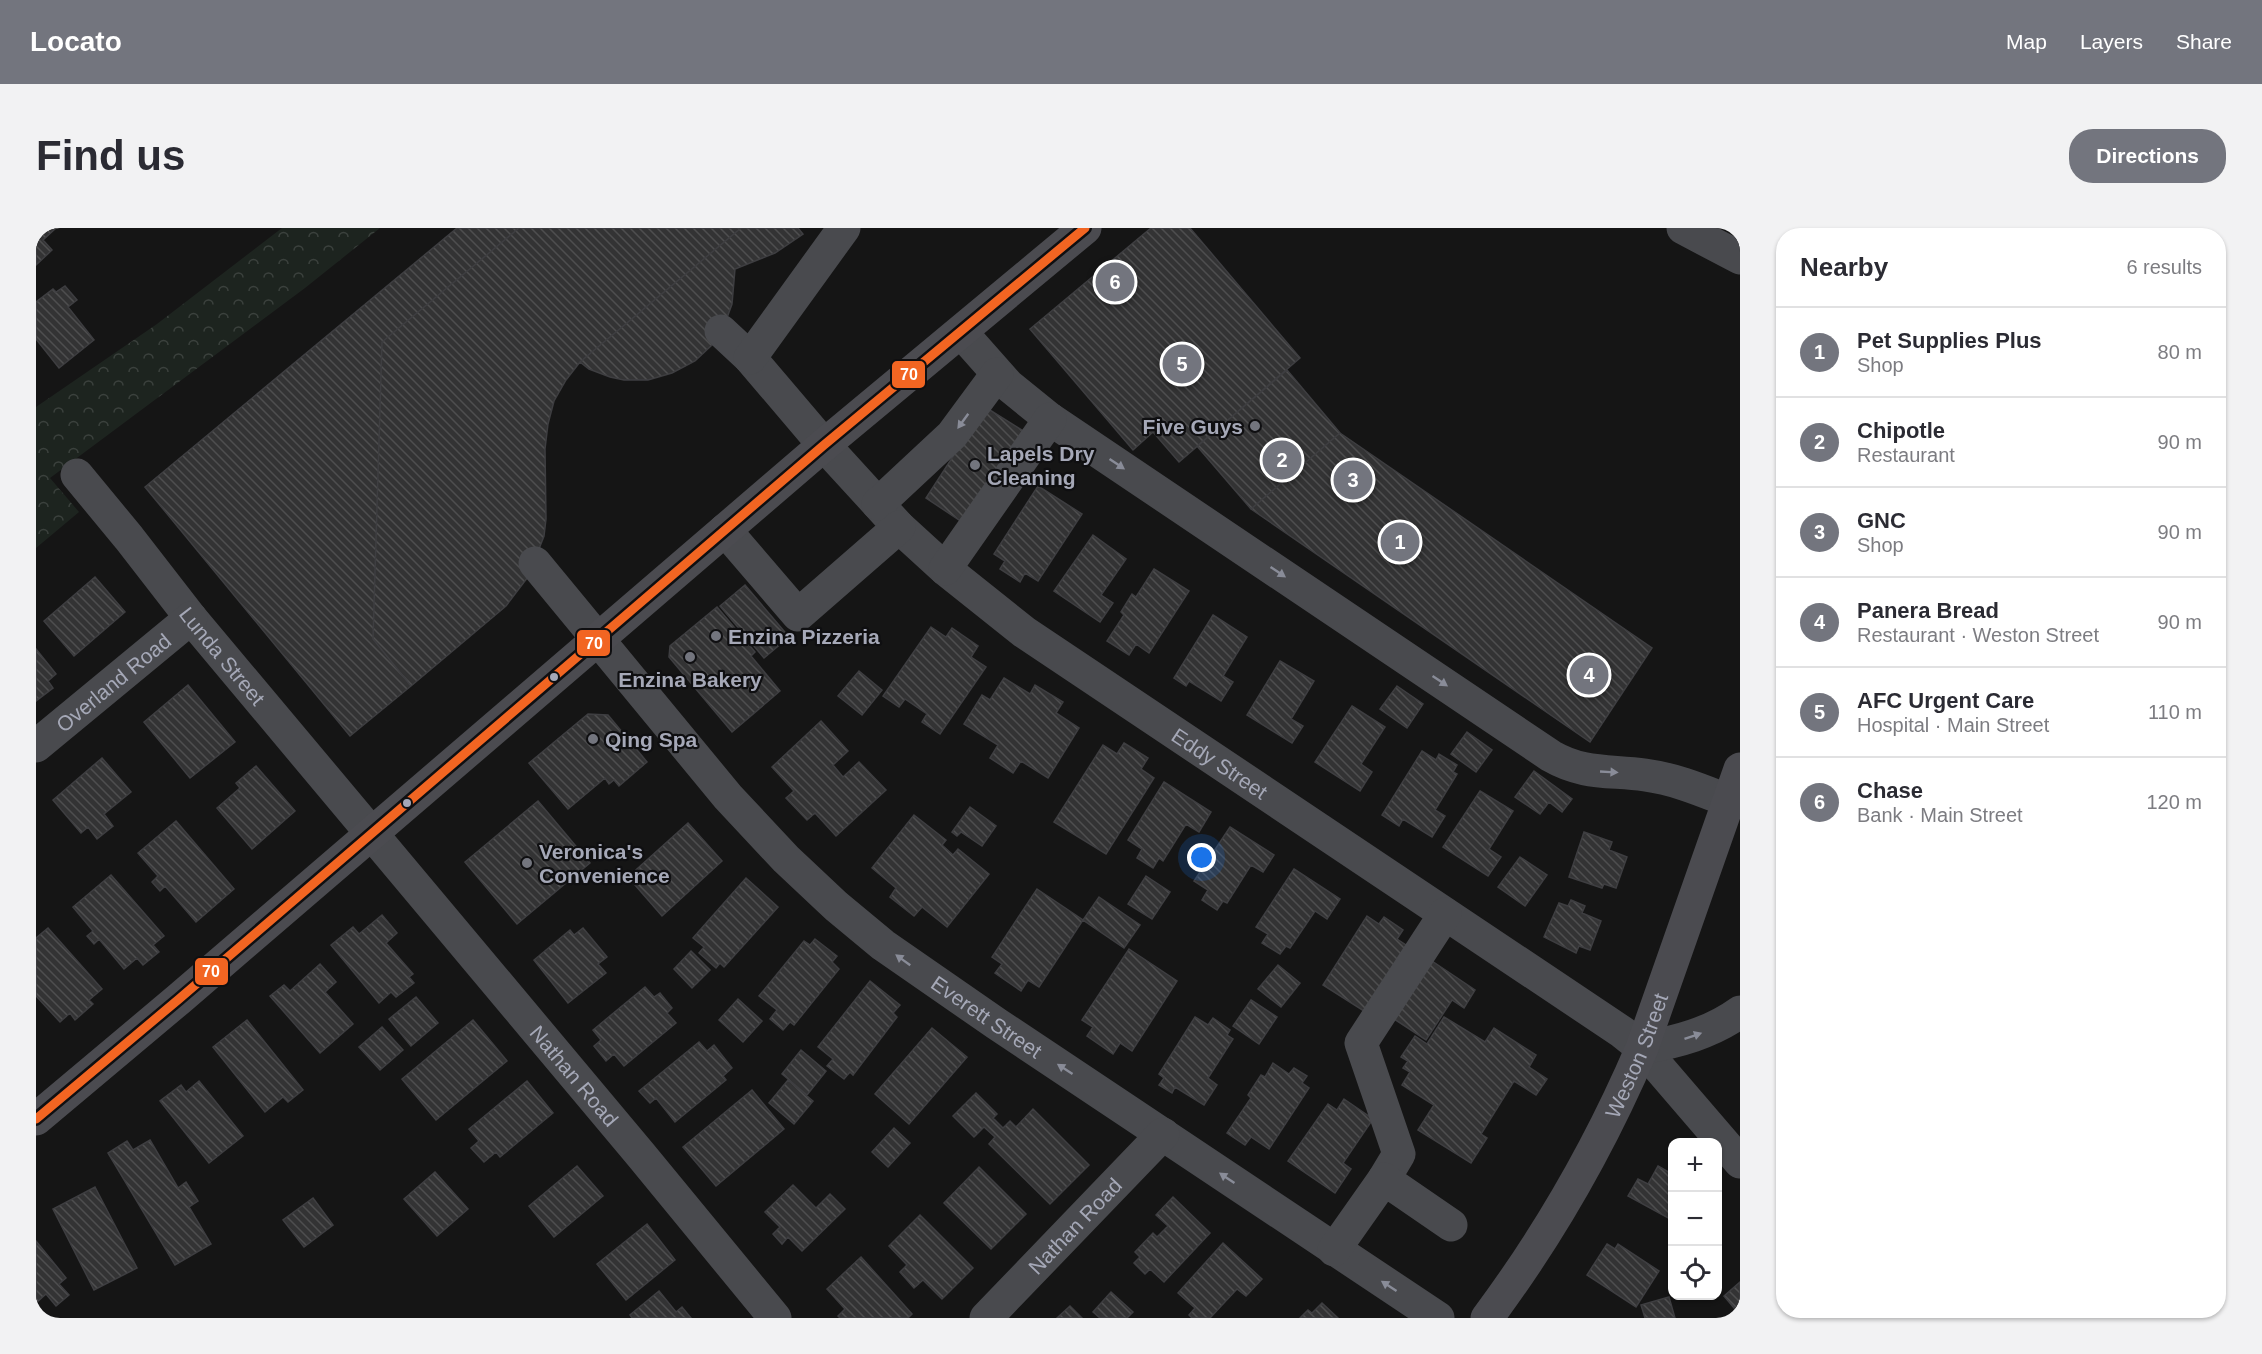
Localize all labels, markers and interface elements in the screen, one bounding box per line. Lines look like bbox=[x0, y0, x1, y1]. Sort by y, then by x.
text: Locato bbox=[30, 26, 122, 57]
text: Map bbox=[2006, 30, 2047, 53]
text: Layers bbox=[2080, 30, 2143, 53]
text: Share bbox=[2176, 30, 2232, 53]
button: Directions bbox=[2069, 129, 2226, 183]
text: Find us bbox=[36, 132, 185, 179]
text: Nearby bbox=[1800, 252, 1888, 282]
text: 6 results bbox=[2126, 256, 2202, 278]
pin: 6 bbox=[1096, 260, 1134, 304]
text: Pet Supplies Plus bbox=[1857, 328, 2042, 353]
text: 1 bbox=[1814, 341, 1825, 363]
text: 80 m bbox=[2158, 341, 2202, 363]
pin: 5 bbox=[1162, 342, 1202, 386]
text: Shop bbox=[1857, 354, 1904, 376]
line badge: 70 bbox=[891, 360, 926, 389]
text: 70 bbox=[900, 366, 918, 383]
one-way arrow bbox=[957, 413, 969, 429]
place label: Five Guys bbox=[1143, 415, 1243, 438]
text: Chipotle bbox=[1857, 418, 1945, 443]
marker: Five Guys bbox=[1248, 419, 1262, 433]
text: 2 bbox=[1814, 431, 1825, 453]
text: 90 m bbox=[2158, 431, 2202, 453]
pin: 2 bbox=[1262, 438, 1302, 482]
place label: Lapels Dry Cleaning bbox=[987, 442, 1095, 489]
text: Restaurant bbox=[1857, 444, 1955, 466]
marker: Lapels Dry Cleaning bbox=[968, 458, 982, 472]
one-way arrow bbox=[1108, 458, 1125, 469]
pin: 3 bbox=[1334, 458, 1372, 502]
text: GNC bbox=[1857, 508, 1906, 533]
pin: 1 bbox=[1380, 520, 1420, 564]
text: 3 bbox=[1814, 521, 1825, 543]
text: 90 m bbox=[2158, 521, 2202, 543]
text: Shop bbox=[1857, 534, 1904, 556]
one-way arrow bbox=[1270, 567, 1287, 578]
text: Panera Bread bbox=[1857, 598, 1999, 623]
street label: Lunda Street bbox=[175, 602, 270, 709]
text: 4 bbox=[1814, 611, 1825, 633]
text: 90 m bbox=[2158, 611, 2202, 633]
text: Restaurant · Weston Street bbox=[1857, 624, 2099, 646]
place label: Enzina Pizzeria bbox=[728, 625, 880, 648]
street label: Overland Road bbox=[51, 628, 175, 736]
line badge: 70 bbox=[576, 629, 611, 657]
marker: Enzina Pizzeria bbox=[709, 629, 723, 643]
text: 70 bbox=[585, 635, 603, 652]
marker: Enzina Bakery bbox=[683, 650, 697, 664]
pin: 4 bbox=[1570, 652, 1608, 698]
place label: Enzina Bakery bbox=[618, 668, 762, 691]
unlabelled marker bbox=[548, 671, 560, 683]
one-way arrow bbox=[1432, 676, 1448, 687]
text: AFC Urgent Care bbox=[1857, 688, 2034, 713]
text: 5 bbox=[1814, 701, 1825, 723]
text: 110 m bbox=[2148, 701, 2202, 723]
text: Hospital · Main Street bbox=[1857, 714, 2049, 736]
street label: Eddy Street bbox=[1168, 723, 1272, 803]
place label: Qing Spa bbox=[605, 728, 697, 751]
marker: Qing Spa bbox=[586, 732, 600, 746]
one-way arrow bbox=[1600, 768, 1619, 777]
text: Chase bbox=[1857, 778, 1923, 803]
text: 6 bbox=[1814, 791, 1825, 813]
text: 120 m bbox=[2146, 791, 2202, 813]
unlabelled marker bbox=[401, 797, 413, 809]
text: Bank · Main Street bbox=[1857, 804, 2023, 826]
place label: Veronica's Convenience bbox=[539, 840, 670, 887]
your location bbox=[1187, 843, 1216, 872]
marker: Veronica's Convenience bbox=[520, 856, 534, 870]
one-way arrow bbox=[896, 954, 912, 966]
line badge: 70 bbox=[194, 957, 229, 986]
text: 70 bbox=[202, 963, 220, 980]
street label: Everett Street bbox=[927, 971, 1046, 1062]
street label: Weston Street bbox=[1600, 990, 1672, 1122]
street label: Nathan Road bbox=[526, 1021, 623, 1131]
one-way arrow bbox=[1684, 1031, 1702, 1041]
one-way arrow bbox=[1056, 1064, 1073, 1075]
map controls bbox=[1668, 1138, 1722, 1300]
button: + bbox=[1668, 1138, 1722, 1192]
one-way arrow bbox=[1219, 1172, 1235, 1183]
street label: Nathan Road bbox=[1024, 1173, 1126, 1278]
button: − bbox=[1668, 1192, 1722, 1246]
button: locate bbox=[1668, 1246, 1722, 1300]
one-way arrow bbox=[1381, 1281, 1397, 1292]

